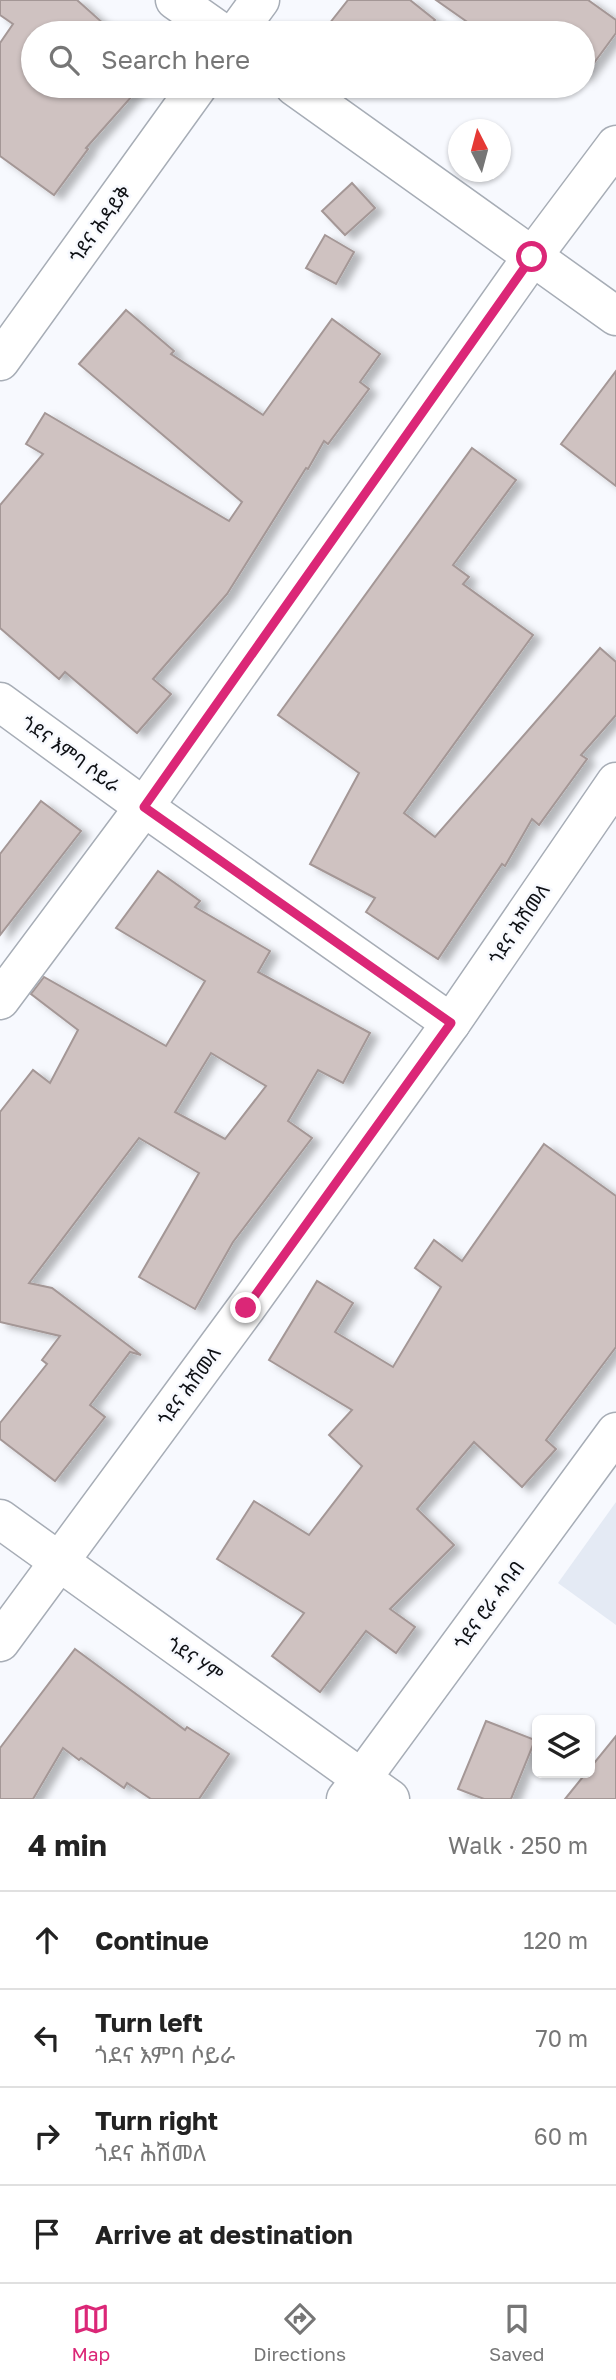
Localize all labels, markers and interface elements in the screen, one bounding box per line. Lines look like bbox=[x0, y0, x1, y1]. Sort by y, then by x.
search box bbox=[21, 21, 595, 98]
icon: search bbox=[45, 41, 83, 79]
text: Search here bbox=[101, 44, 250, 75]
north arrow bbox=[448, 119, 511, 182]
street label: ጎደና ሕዳይቅ bbox=[64, 181, 135, 267]
route start bbox=[516, 241, 547, 272]
street label: ጎደና እምባ ሶይራ bbox=[18, 710, 125, 797]
street label: ጎደና ሕሽመለ bbox=[483, 879, 554, 968]
route end bbox=[230, 1292, 261, 1323]
street label: ጎደና ሕሽመለ bbox=[152, 1342, 225, 1430]
street label: ጎደና ሮራ ሓባብ bbox=[449, 1556, 528, 1654]
street label: ጎደና ሃም bbox=[163, 1631, 228, 1686]
map controls bbox=[532, 1715, 595, 1778]
button: layers bbox=[532, 1715, 595, 1778]
text: 4 min bbox=[28, 1827, 107, 1863]
text: Walk · 250 m bbox=[448, 1831, 588, 1859]
icon: ahead bbox=[28, 1921, 66, 1959]
text: Continue bbox=[95, 1925, 209, 1956]
text: 120 m bbox=[523, 1926, 588, 1954]
text: Turn left bbox=[95, 2007, 203, 2038]
icon: left bbox=[28, 2019, 66, 2057]
text: 70 m bbox=[535, 2024, 588, 2052]
text: ጎደና እምባ ሶይራ bbox=[95, 2040, 235, 2068]
text: Turn right bbox=[95, 2105, 218, 2136]
icon: right bbox=[28, 2117, 66, 2155]
text: 60 m bbox=[534, 2122, 588, 2150]
text: ጎደና ሕሽመለ bbox=[95, 2138, 206, 2166]
icon: arrive bbox=[28, 2215, 66, 2253]
text: Arrive at destination bbox=[95, 2219, 353, 2250]
tab: Map bbox=[71, 2300, 110, 2365]
tab: Directions bbox=[253, 2300, 346, 2365]
tab: Saved bbox=[489, 2300, 545, 2365]

